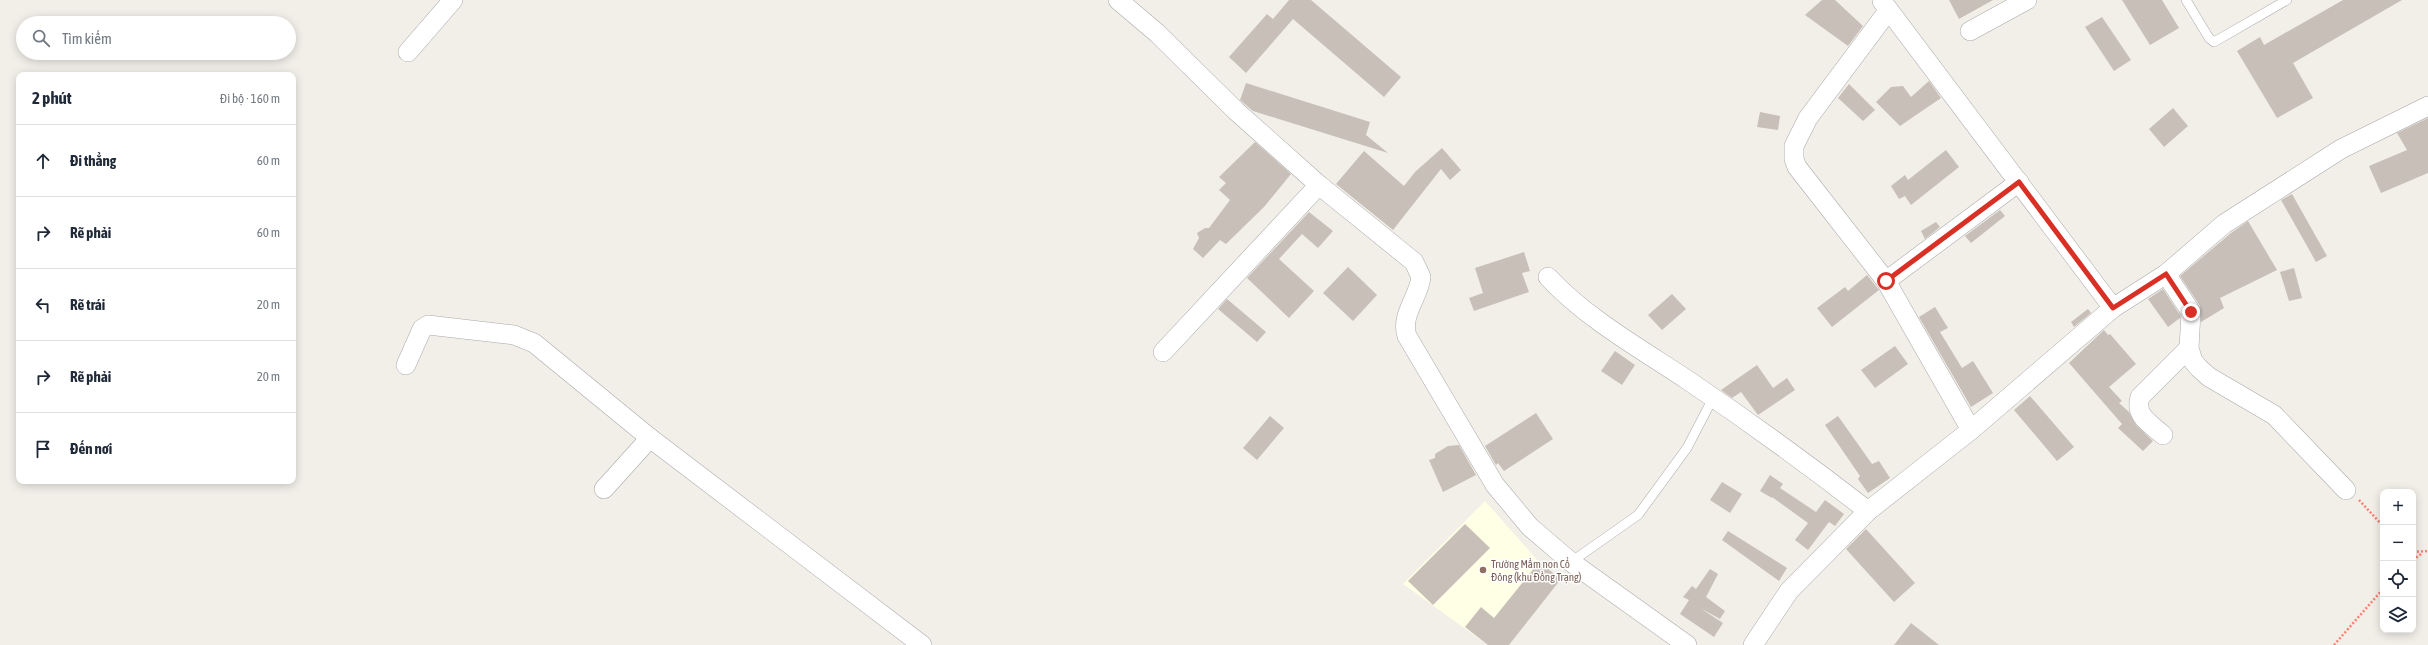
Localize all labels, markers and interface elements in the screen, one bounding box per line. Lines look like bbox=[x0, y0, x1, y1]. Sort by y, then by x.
search box bbox=[16, 16, 296, 60]
icon: search bbox=[30, 27, 52, 49]
text: Tìm kiếm bbox=[62, 30, 112, 47]
text: 2 phút bbox=[32, 88, 72, 108]
text: Đi bộ · 160 m bbox=[220, 91, 280, 106]
icon: ahead bbox=[32, 150, 54, 172]
text: Đi thẳng bbox=[70, 152, 116, 169]
text: 60 m bbox=[257, 153, 280, 168]
icon: right bbox=[32, 222, 54, 244]
text: Rẽ phải bbox=[70, 224, 111, 241]
text: 60 m bbox=[257, 225, 280, 240]
route start bbox=[1877, 272, 1895, 290]
icon: left bbox=[32, 294, 54, 316]
text: Rẽ trái bbox=[70, 296, 105, 313]
text: 20 m bbox=[257, 297, 280, 312]
route end bbox=[2182, 303, 2200, 321]
icon: right bbox=[32, 366, 54, 388]
text: Rẽ phải bbox=[70, 368, 111, 385]
text: 20 m bbox=[257, 369, 280, 384]
icon: arrive bbox=[32, 438, 54, 460]
text: Đến nơi bbox=[70, 440, 112, 457]
map controls bbox=[2380, 489, 2416, 633]
button: + bbox=[2380, 489, 2416, 525]
button: − bbox=[2380, 525, 2416, 561]
place label: Trường Mầm non Cổ Đông (khu Đồng Trạng) bbox=[1491, 557, 1582, 584]
button: locate bbox=[2380, 561, 2416, 597]
marker: Trường Mầm non Cổ Đông (khu Đồng Trạng) bbox=[1478, 565, 1488, 575]
button: layers bbox=[2380, 597, 2416, 633]

